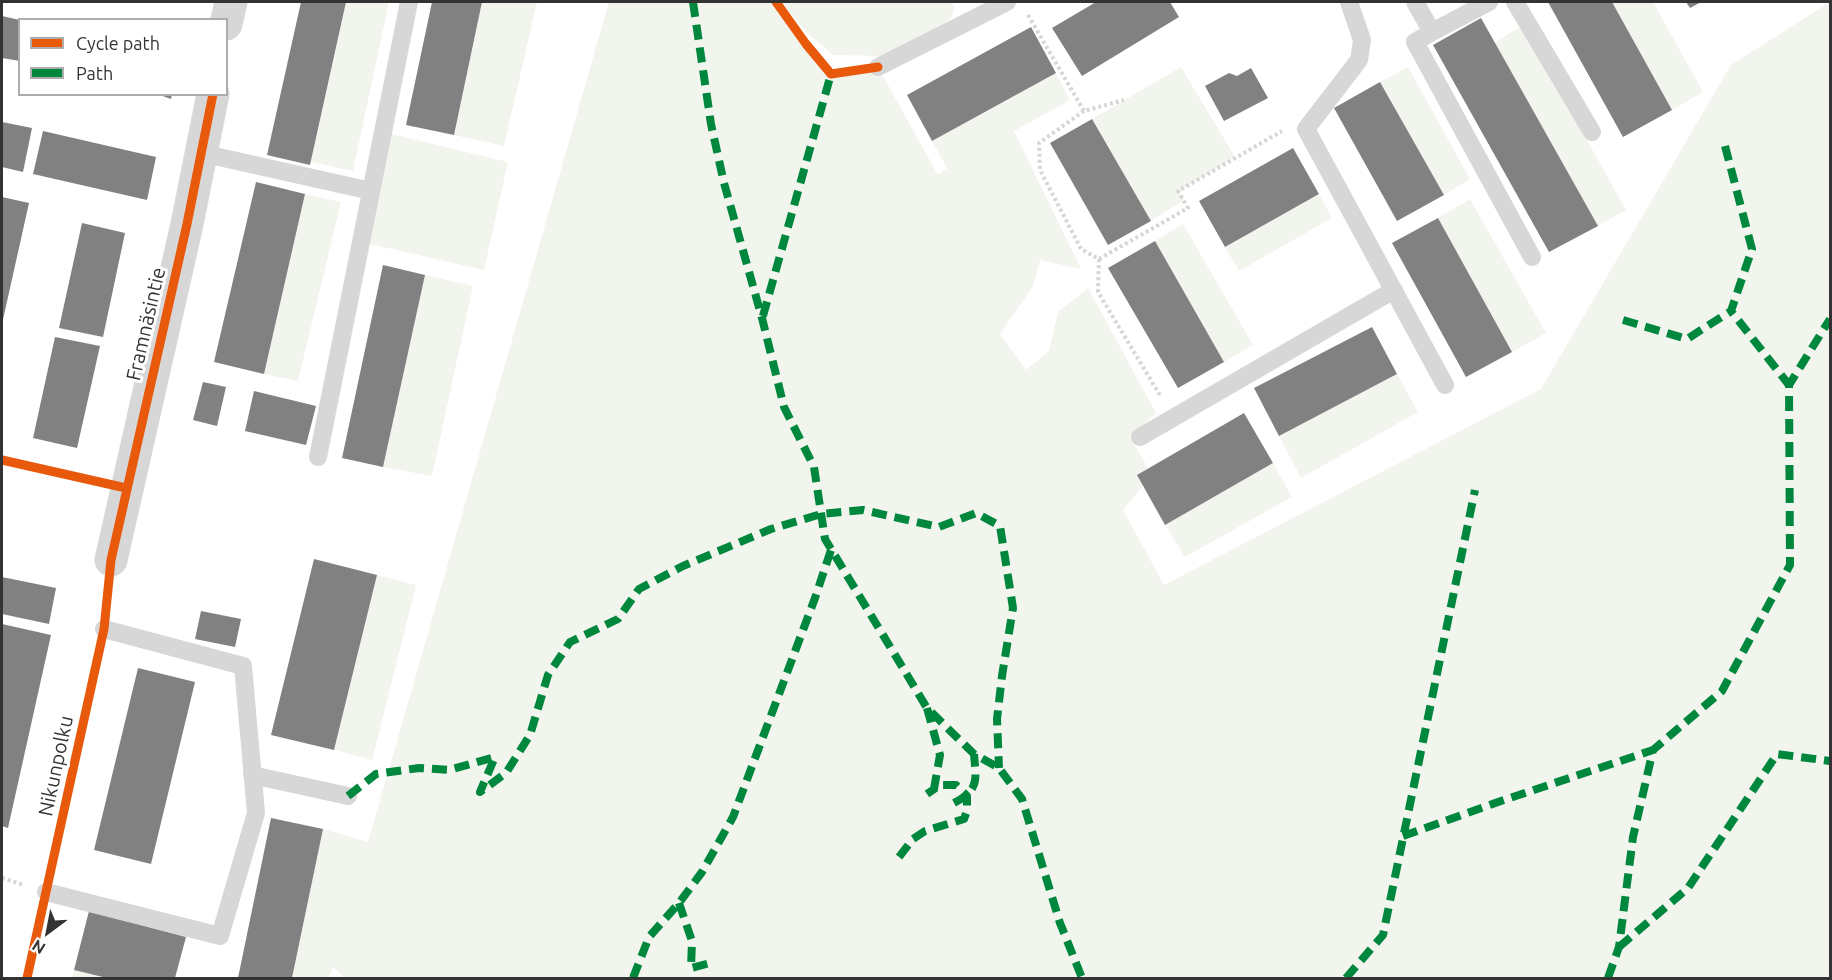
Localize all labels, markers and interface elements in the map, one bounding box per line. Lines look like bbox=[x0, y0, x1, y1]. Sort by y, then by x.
legend bbox=[18, 18, 228, 96]
text: Cycle path bbox=[76, 33, 160, 53]
text: Path bbox=[76, 63, 113, 83]
street label: Framnäsintie bbox=[121, 265, 171, 383]
street label: Nikunpolku bbox=[34, 714, 78, 818]
north arrow bbox=[18, 902, 78, 962]
text: N bbox=[29, 936, 48, 958]

